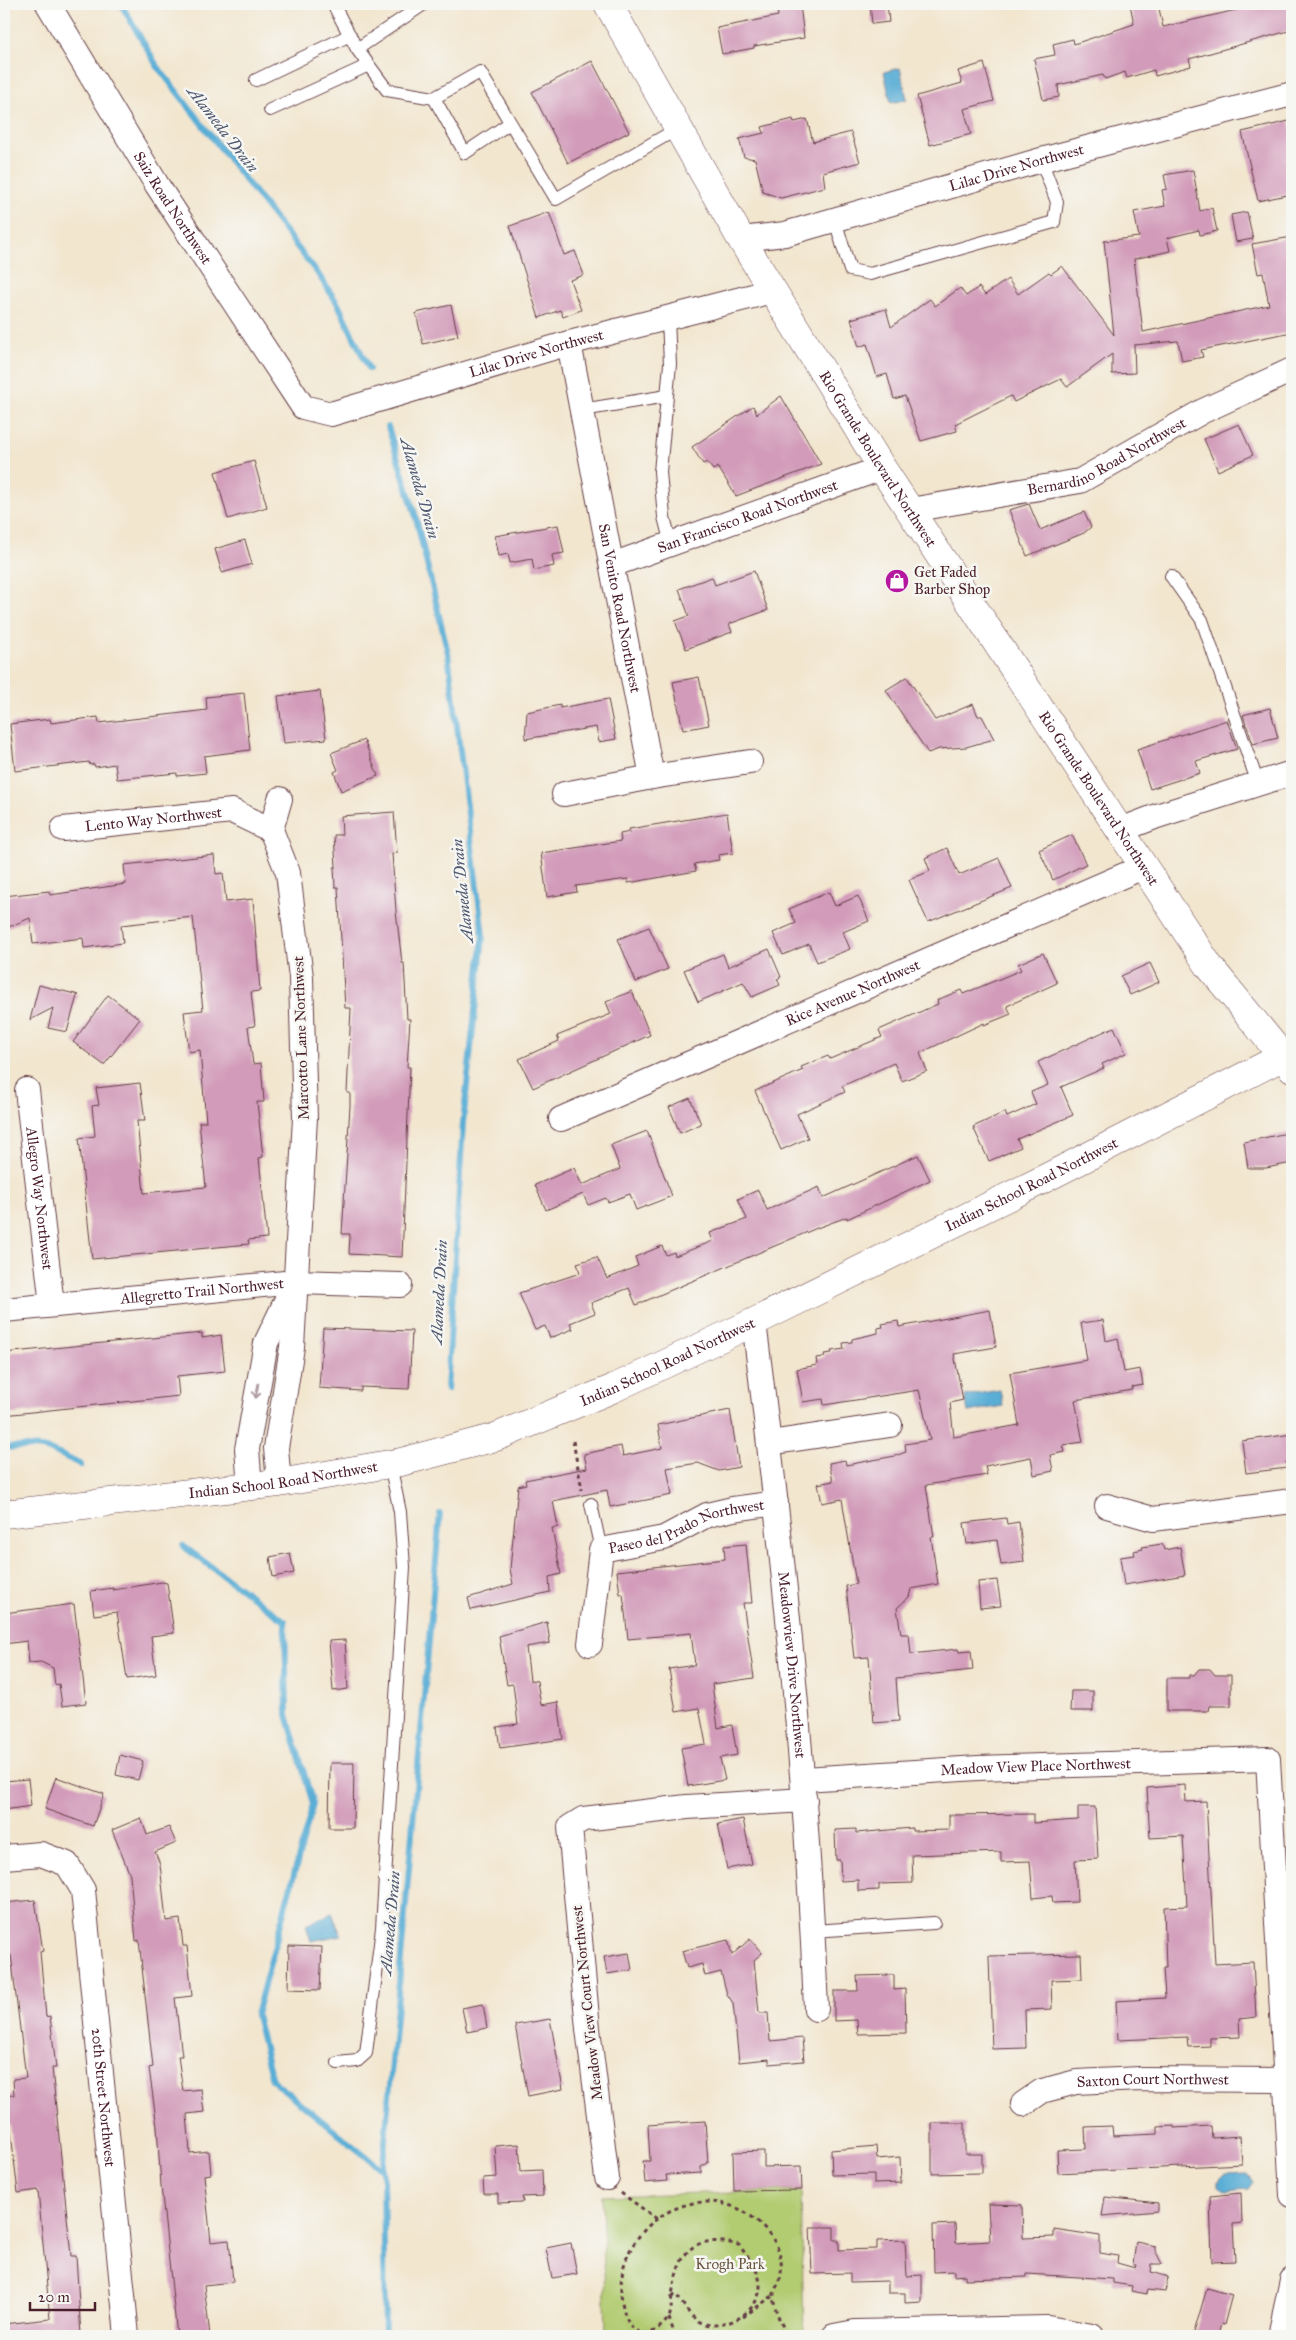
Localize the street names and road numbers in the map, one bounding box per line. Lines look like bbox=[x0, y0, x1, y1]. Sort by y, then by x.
street label: Lilac Drive Northwest bbox=[947, 140, 1086, 195]
street label: Saiz Road Northwest bbox=[130, 148, 216, 268]
street label: Lilac Drive Northwest bbox=[467, 325, 606, 381]
street label: Rio Grande Boulevard Northwest bbox=[815, 367, 941, 551]
street label: Bernardino Road Northwest bbox=[1026, 413, 1190, 499]
street label: San Francisco Road Northwest bbox=[655, 475, 841, 557]
street label: San Venito Road Northwest bbox=[595, 522, 645, 695]
street label: Rio Grande Boulevard Northwest bbox=[1035, 707, 1163, 890]
street label: Lento Way Northwest bbox=[84, 803, 224, 836]
street label: Marcotto Lane Northwest bbox=[289, 955, 313, 1120]
street label: Rice Avenue Northwest bbox=[783, 955, 923, 1030]
street label: Allegro Way Northwest bbox=[22, 1125, 57, 1271]
street label: Indian School Road Northwest bbox=[942, 1133, 1122, 1235]
street label: Allegretto Trail Northwest bbox=[119, 1274, 285, 1308]
street label: Indian School Road Northwest bbox=[577, 1313, 759, 1410]
street label: Indian School Road Northwest bbox=[187, 1457, 380, 1502]
street label: Paseo del Prado Northwest bbox=[607, 1496, 766, 1557]
street label: Meadowview Drive Northwest bbox=[774, 1571, 810, 1760]
street label: Meadow View Place Northwest bbox=[940, 1754, 1132, 1779]
street label: Meadow View Court Northwest bbox=[568, 1904, 606, 2101]
street label: 20th Street Northwest bbox=[88, 2027, 119, 2168]
street label: Saxton Court Northwest bbox=[1076, 2070, 1230, 2091]

